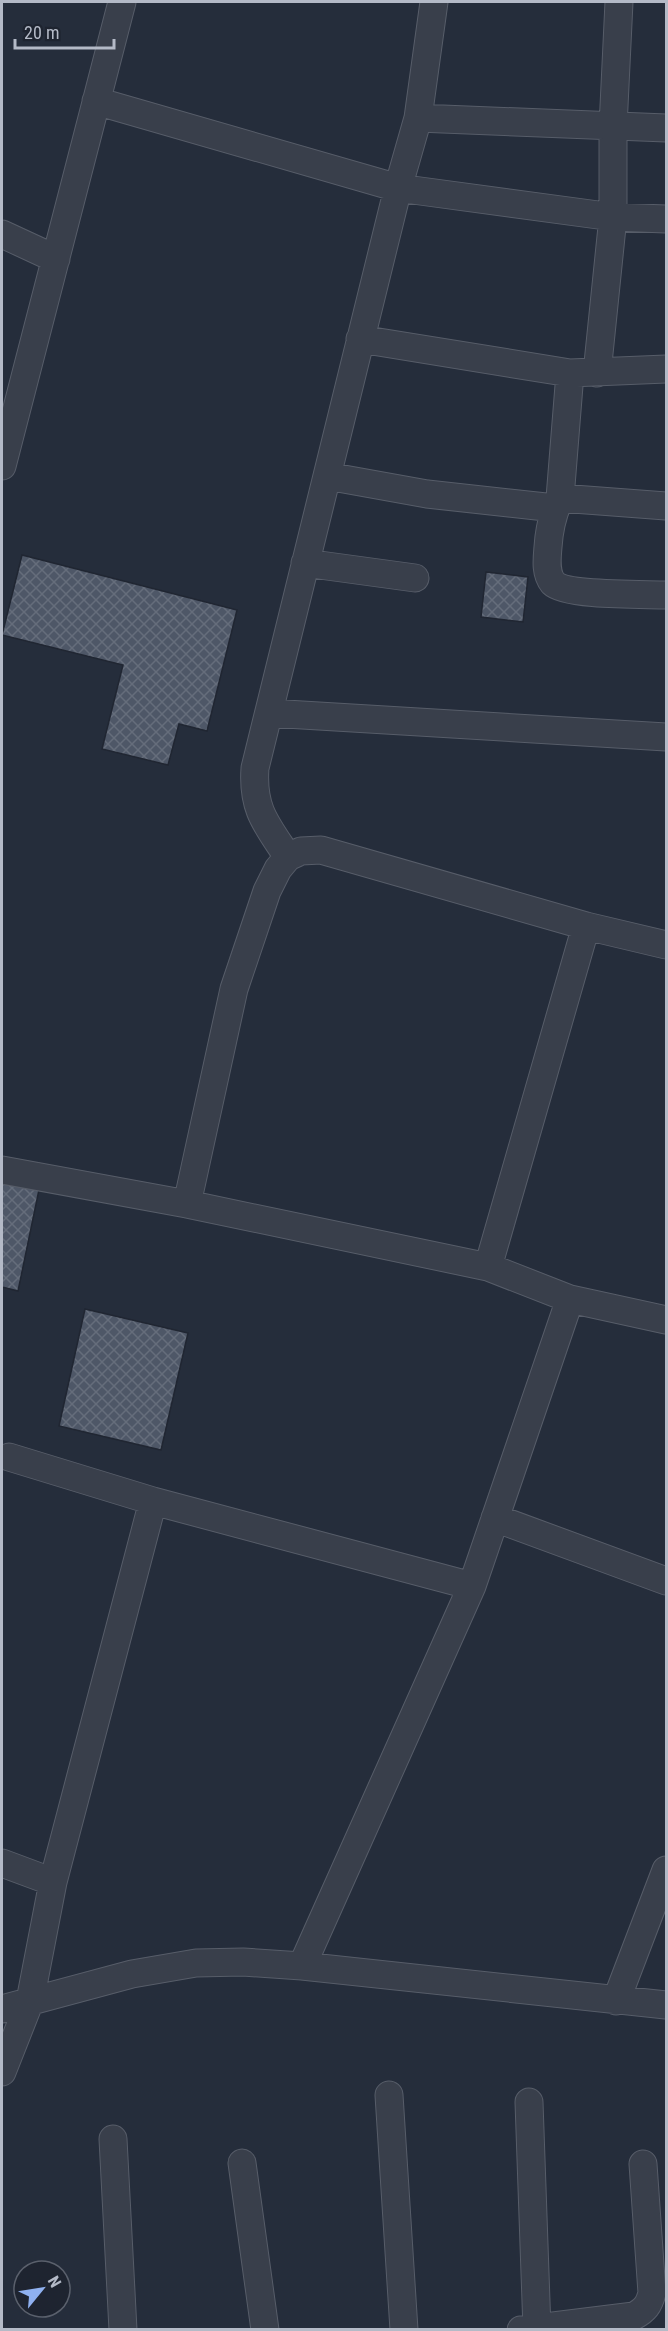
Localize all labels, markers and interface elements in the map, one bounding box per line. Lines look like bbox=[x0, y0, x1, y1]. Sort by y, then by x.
scale bar bbox=[15, 12, 114, 50]
text: 20 m bbox=[24, 22, 59, 43]
north arrow bbox=[12, 2259, 72, 2319]
text: N bbox=[44, 2273, 65, 2291]

